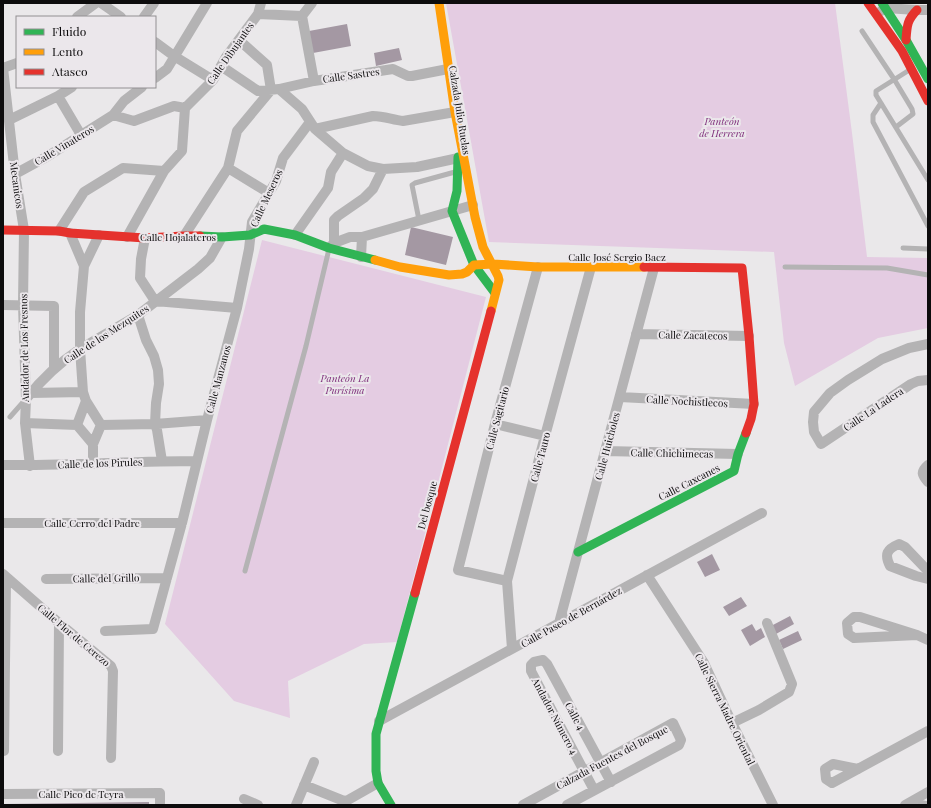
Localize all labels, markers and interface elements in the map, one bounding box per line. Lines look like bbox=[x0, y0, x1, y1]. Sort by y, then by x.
legend bbox=[16, 16, 156, 88]
street label: Calle Dibujantes bbox=[203, 19, 257, 87]
text: Fluido bbox=[52, 23, 87, 39]
text: Lento bbox=[52, 43, 84, 59]
text: Atasco bbox=[51, 63, 88, 79]
street label: Calle Sastres bbox=[322, 64, 380, 86]
street label: Calzada Julio Ruelas bbox=[446, 64, 474, 156]
park label: Panteón de Herrera bbox=[699, 114, 745, 140]
street label: Calle Vinateros bbox=[32, 122, 96, 168]
street label: Mecanicos bbox=[7, 161, 27, 209]
street label: Calle Meseros bbox=[246, 167, 286, 229]
street label: Calle Hojalateros bbox=[140, 230, 216, 244]
street label: Calle José Sergio Baez bbox=[568, 250, 666, 264]
street label: Andador de Los Fresnos bbox=[16, 294, 32, 403]
street label: Calle de los Mezquites bbox=[61, 301, 151, 367]
street label: Calle Zacatecos bbox=[658, 327, 728, 343]
street label: Calle Manzanos bbox=[202, 343, 234, 415]
park label: Panteón La Purísima bbox=[320, 371, 369, 397]
street label: Calle Sagitario bbox=[482, 384, 512, 451]
street label: Calle La Ladera bbox=[840, 384, 906, 434]
street label: Calle Nochistlecos bbox=[646, 392, 728, 410]
street label: Calle Huicholes bbox=[591, 411, 623, 481]
street label: Calle Tauro bbox=[527, 430, 554, 484]
street label: Calle Chichimecas bbox=[631, 445, 713, 461]
street label: Calle de los Pirules bbox=[57, 455, 143, 471]
street label: Calle Caxcanes bbox=[656, 460, 722, 504]
street label: Del bosque bbox=[414, 479, 440, 531]
street label: Calle Cerro del Padre bbox=[44, 516, 140, 530]
street label: Calle del Grillo bbox=[73, 570, 140, 586]
street label: Calle Paseo de Bernárdez bbox=[518, 583, 624, 651]
street label: Calle Flor de Cerezo bbox=[35, 601, 114, 670]
street label: Calle Sierra Madre Oriental bbox=[692, 651, 758, 768]
street label: Andador Número 4 bbox=[528, 674, 581, 757]
street label: Calle 4 bbox=[562, 700, 588, 732]
street label: Calzada Fuentes del Bosque bbox=[554, 722, 670, 792]
street label: Calle Pico de Teyra bbox=[39, 787, 123, 801]

